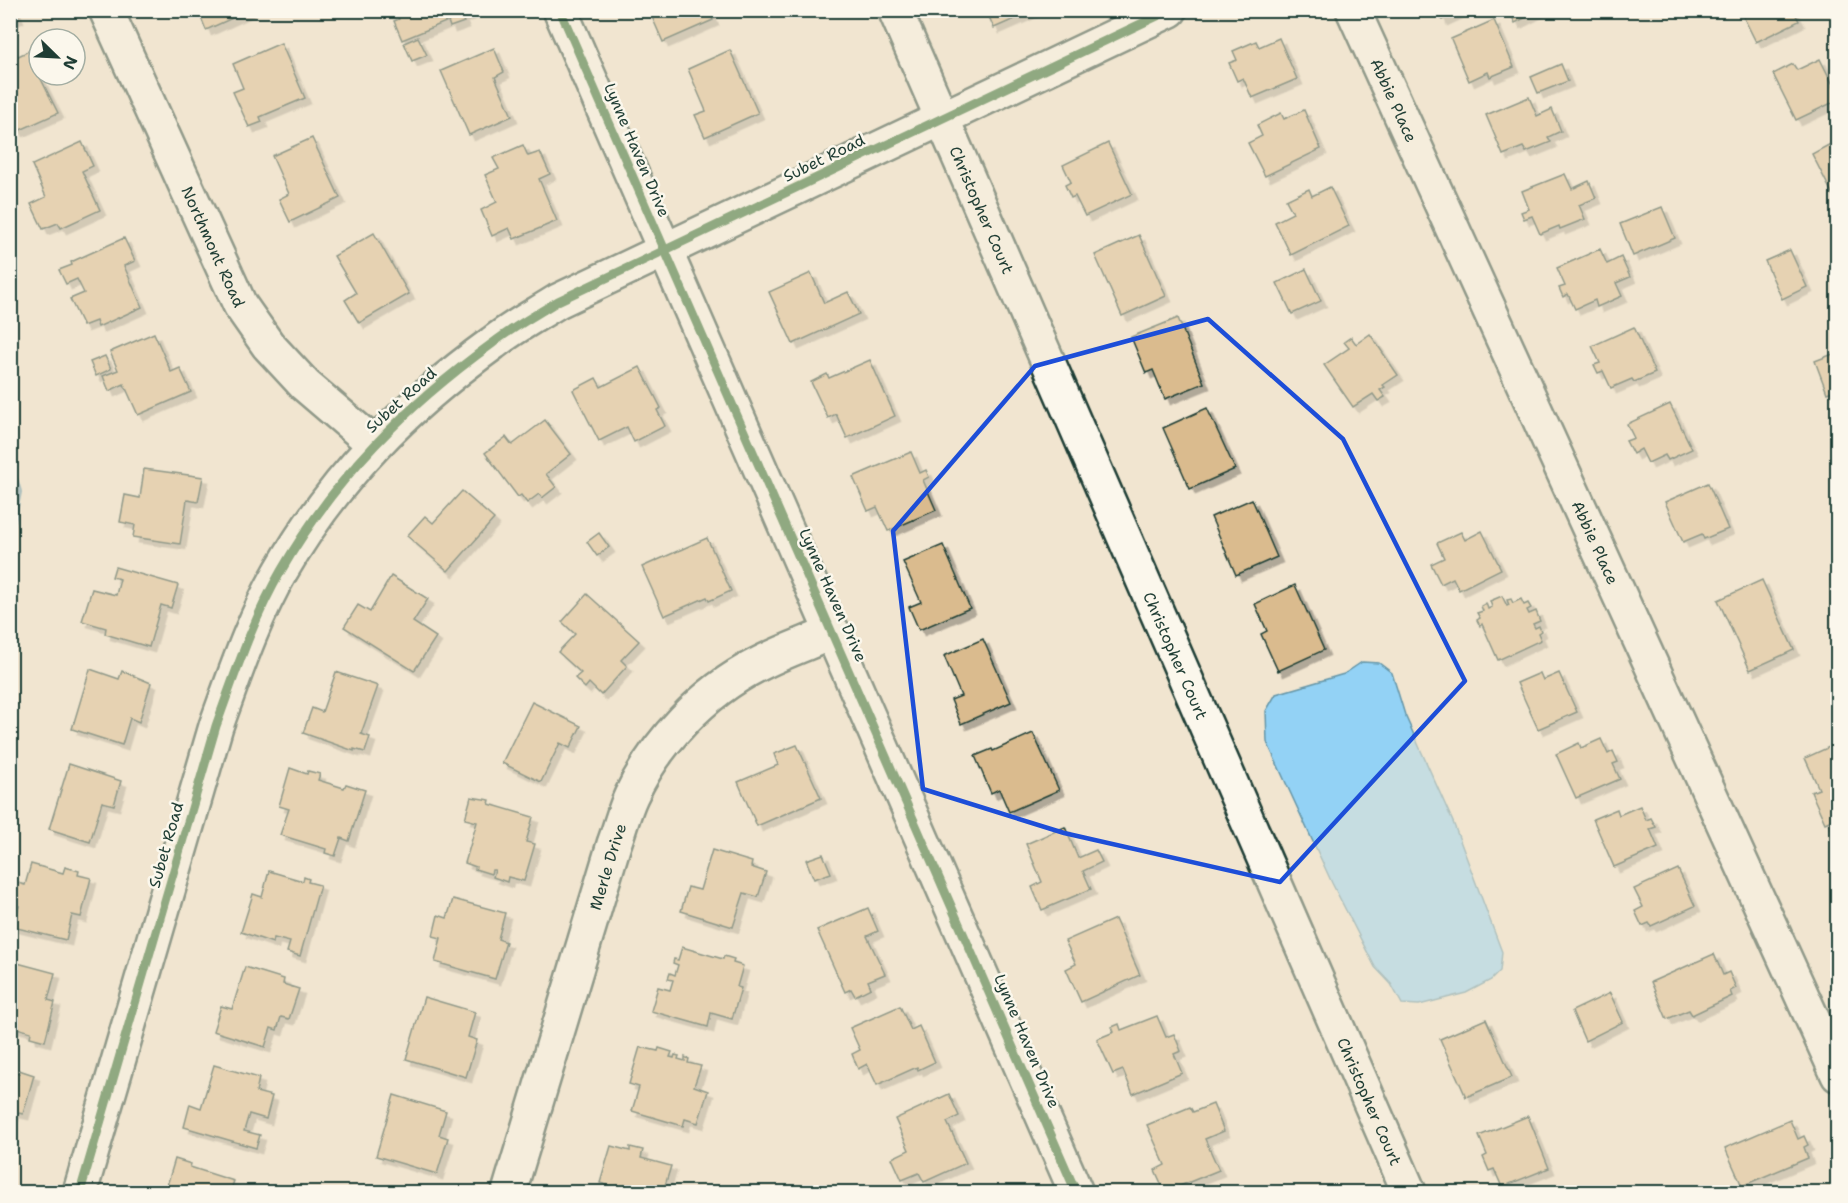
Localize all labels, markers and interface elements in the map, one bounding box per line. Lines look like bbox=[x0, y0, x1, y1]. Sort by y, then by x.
north arrow bbox=[27, 27, 87, 87]
text: N bbox=[58, 53, 82, 73]
street label: Abbie Place bbox=[1366, 55, 1422, 145]
street label: Lynne Haven Drive bbox=[599, 80, 675, 220]
street label: Subet Road bbox=[780, 129, 868, 187]
street label: Christopher Court bbox=[945, 143, 1019, 277]
street label: Northmont Road bbox=[177, 183, 250, 311]
street label: Subet Road bbox=[361, 363, 441, 437]
street label: Abbie Place bbox=[1567, 497, 1624, 588]
street label: Lynne Haven Drive bbox=[794, 525, 872, 665]
street label: Christopher Court bbox=[1139, 588, 1213, 723]
street label: Subet Road bbox=[144, 800, 188, 890]
street label: Merle Drive bbox=[584, 821, 631, 912]
street label: Lynne Haven Drive bbox=[989, 971, 1065, 1111]
street label: Christopher Court bbox=[1333, 1034, 1407, 1168]

